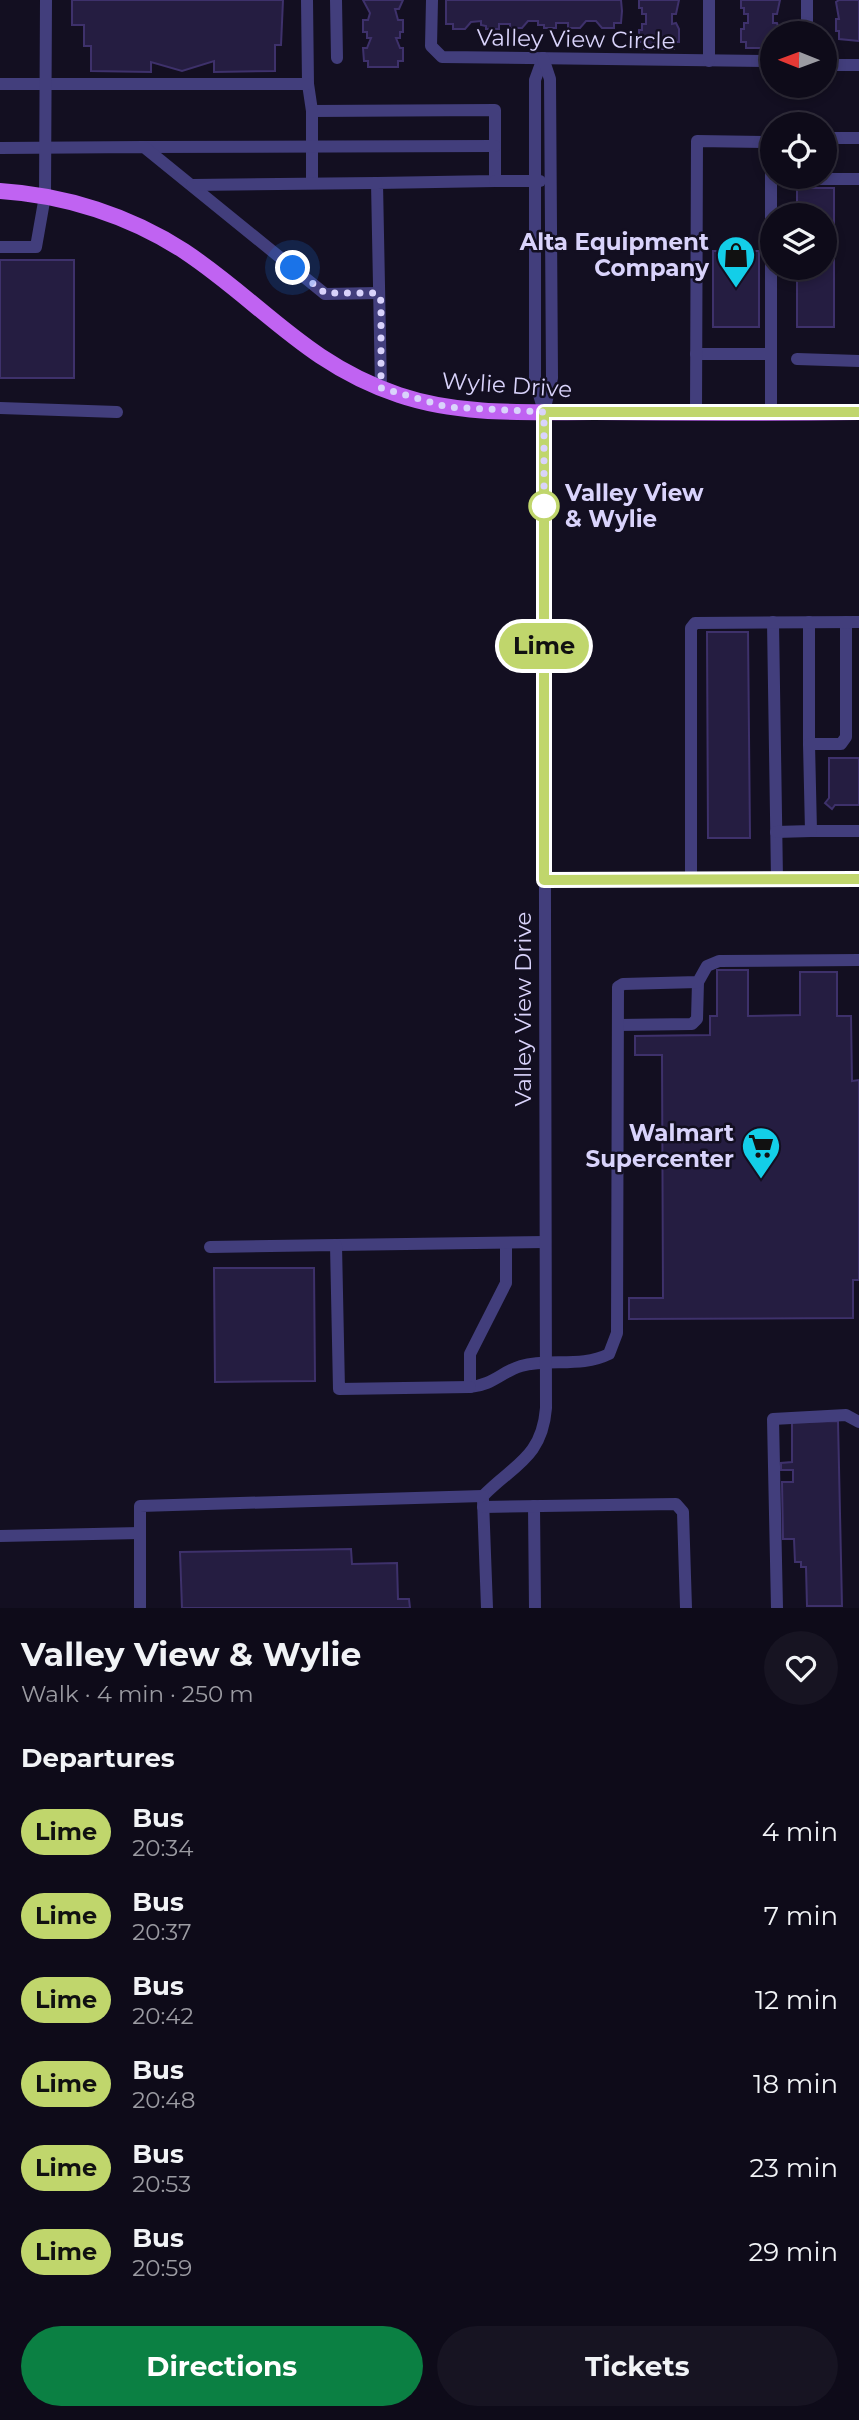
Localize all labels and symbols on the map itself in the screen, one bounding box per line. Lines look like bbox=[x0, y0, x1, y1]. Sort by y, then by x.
north arrow bbox=[760, 21, 836, 98]
street label: Valley View Circle bbox=[476, 23, 676, 55]
place label: Alta Equipment Company bbox=[519, 228, 709, 282]
shop icon: Alta Equipment Company bbox=[715, 234, 757, 289]
your location bbox=[275, 250, 310, 285]
street label: Wylie Drive bbox=[441, 366, 573, 404]
place label: Valley View & Wylie bbox=[564, 479, 704, 533]
marker: Valley View & Wylie bbox=[529, 491, 559, 521]
line badge: Lime bbox=[495, 623, 593, 669]
street label: Valley View Drive bbox=[509, 912, 537, 1106]
place label: Walmart Supercenter bbox=[586, 1119, 734, 1173]
supermarket icon: Walmart Supercenter bbox=[740, 1125, 782, 1180]

